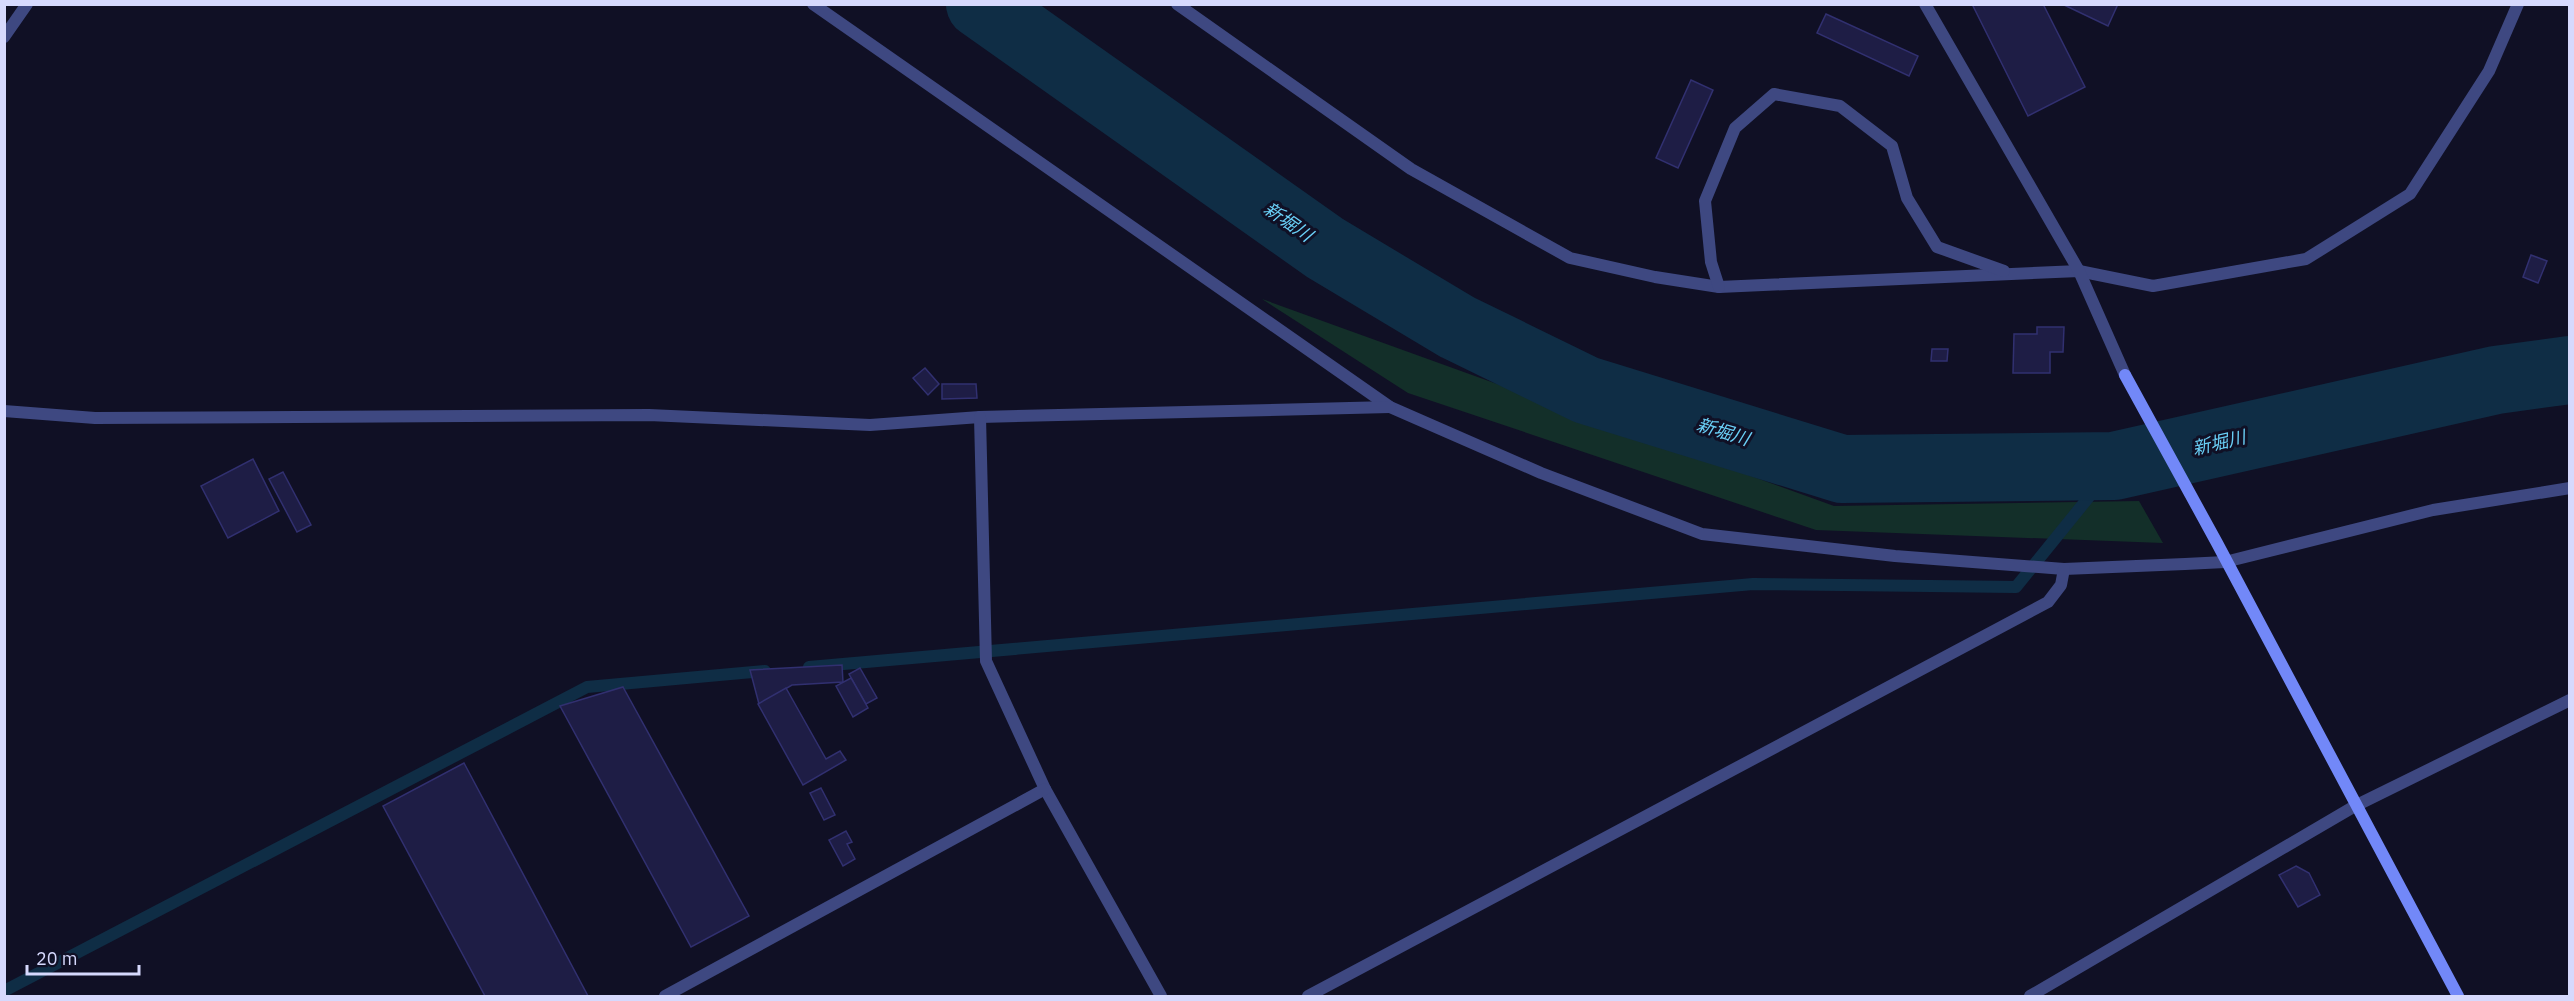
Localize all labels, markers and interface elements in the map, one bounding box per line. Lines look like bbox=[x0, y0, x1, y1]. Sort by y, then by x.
water label: 新堀川 bbox=[1260, 197, 1319, 248]
water label: 新堀川 bbox=[1694, 413, 1754, 451]
water label: 新堀川 bbox=[2190, 425, 2250, 460]
scale bar bbox=[27, 938, 140, 976]
text: 20 m bbox=[36, 947, 78, 970]

